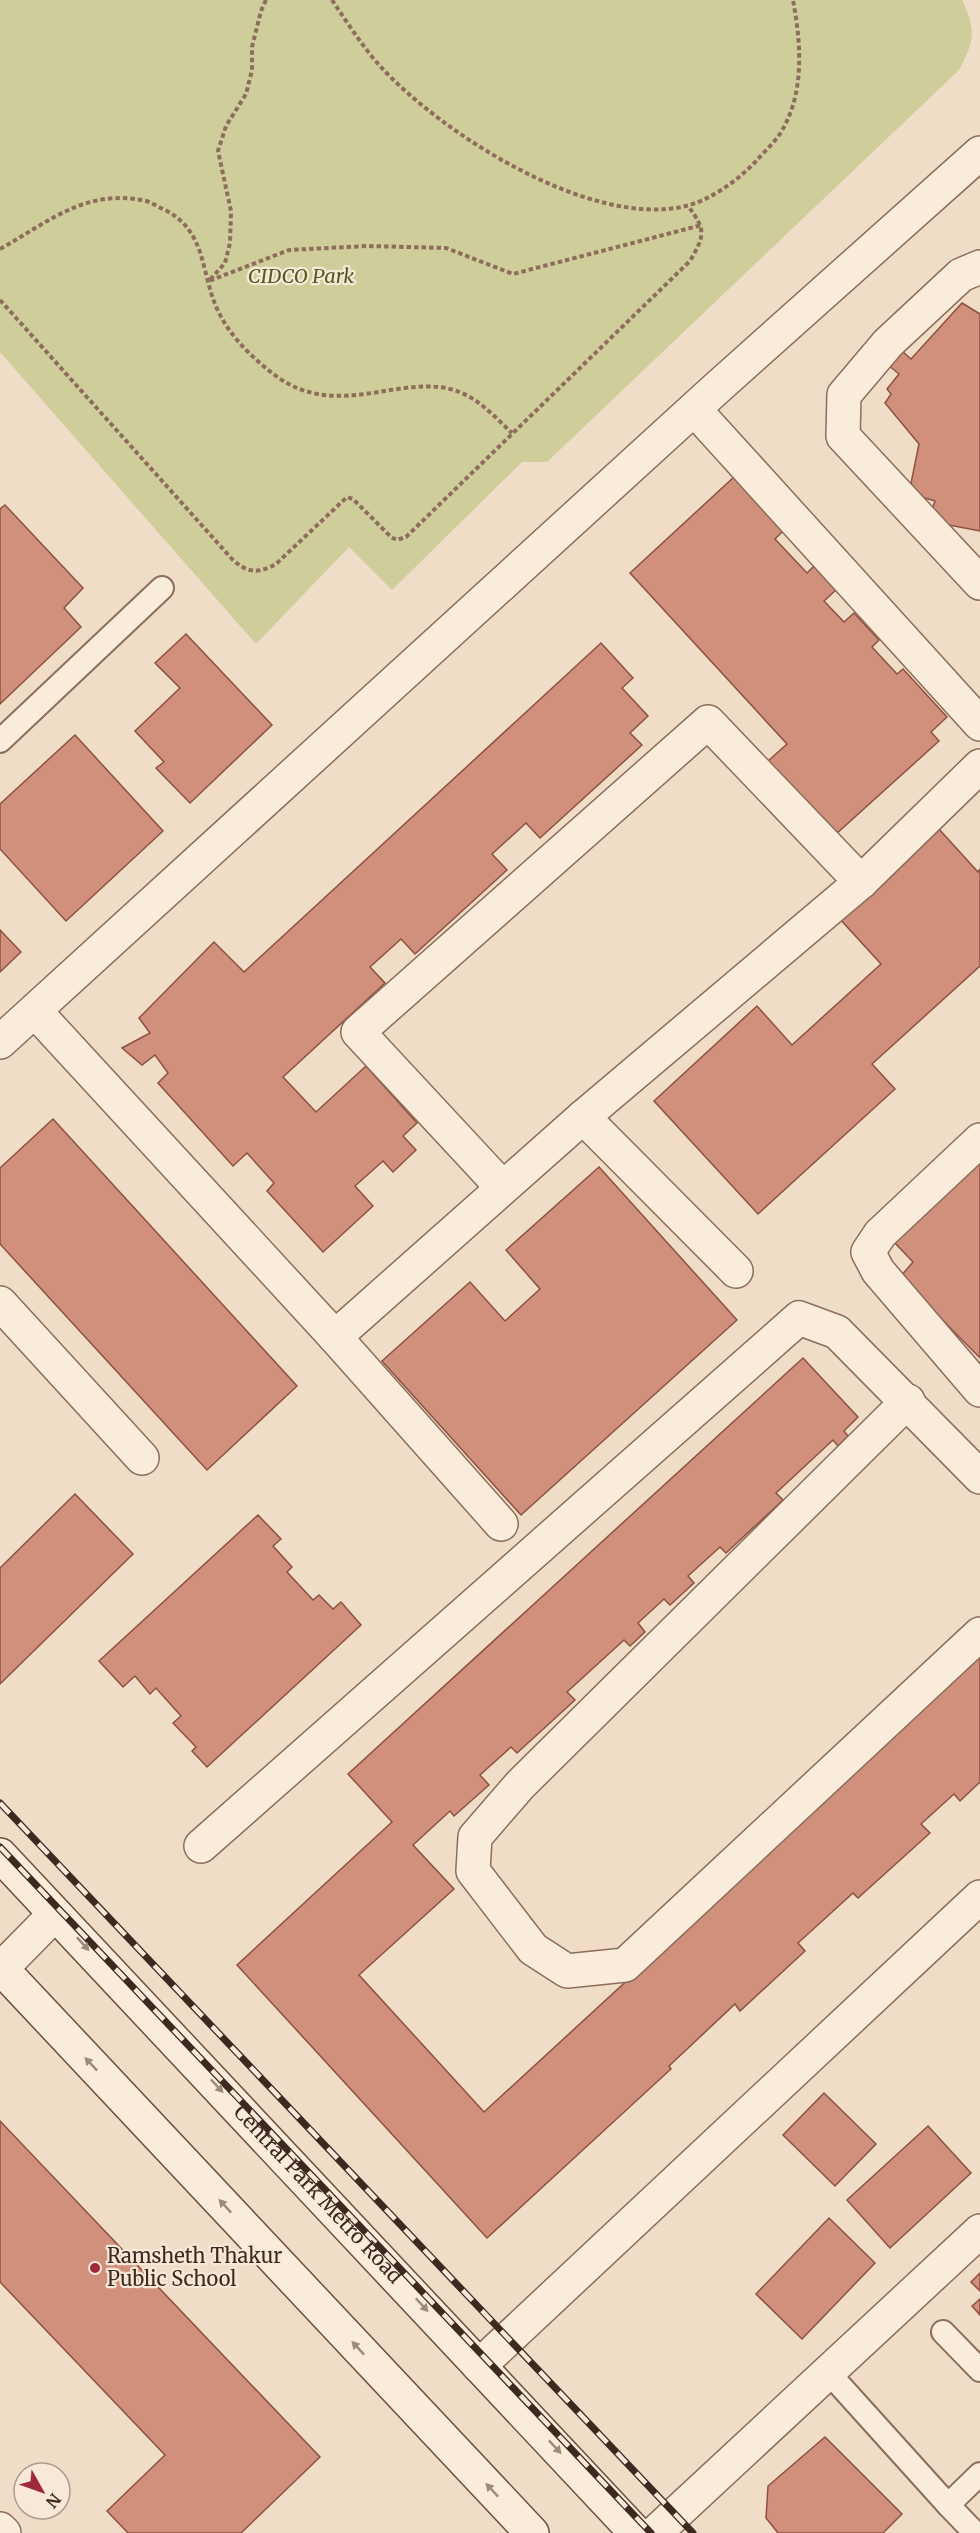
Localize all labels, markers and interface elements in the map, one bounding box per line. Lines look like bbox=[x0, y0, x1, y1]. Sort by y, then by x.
park label: CIDCO Park bbox=[248, 263, 354, 288]
one-way arrow bbox=[76, 1936, 89, 1951]
one-way arrow bbox=[85, 2057, 98, 2072]
one-way arrow bbox=[209, 2079, 223, 2093]
street label: Central Park Metro Road bbox=[229, 2099, 408, 2288]
one-way arrow bbox=[218, 2199, 232, 2213]
place label: Ramsheth Thakur Public School bbox=[107, 2243, 282, 2291]
marker: Ramsheth Thakur Public School bbox=[88, 2261, 102, 2275]
one-way arrow bbox=[415, 2297, 428, 2312]
one-way arrow bbox=[351, 2341, 365, 2356]
one-way arrow bbox=[548, 2440, 562, 2454]
north arrow bbox=[12, 2461, 72, 2521]
one-way arrow bbox=[485, 2484, 499, 2498]
text: N bbox=[42, 2489, 65, 2512]

